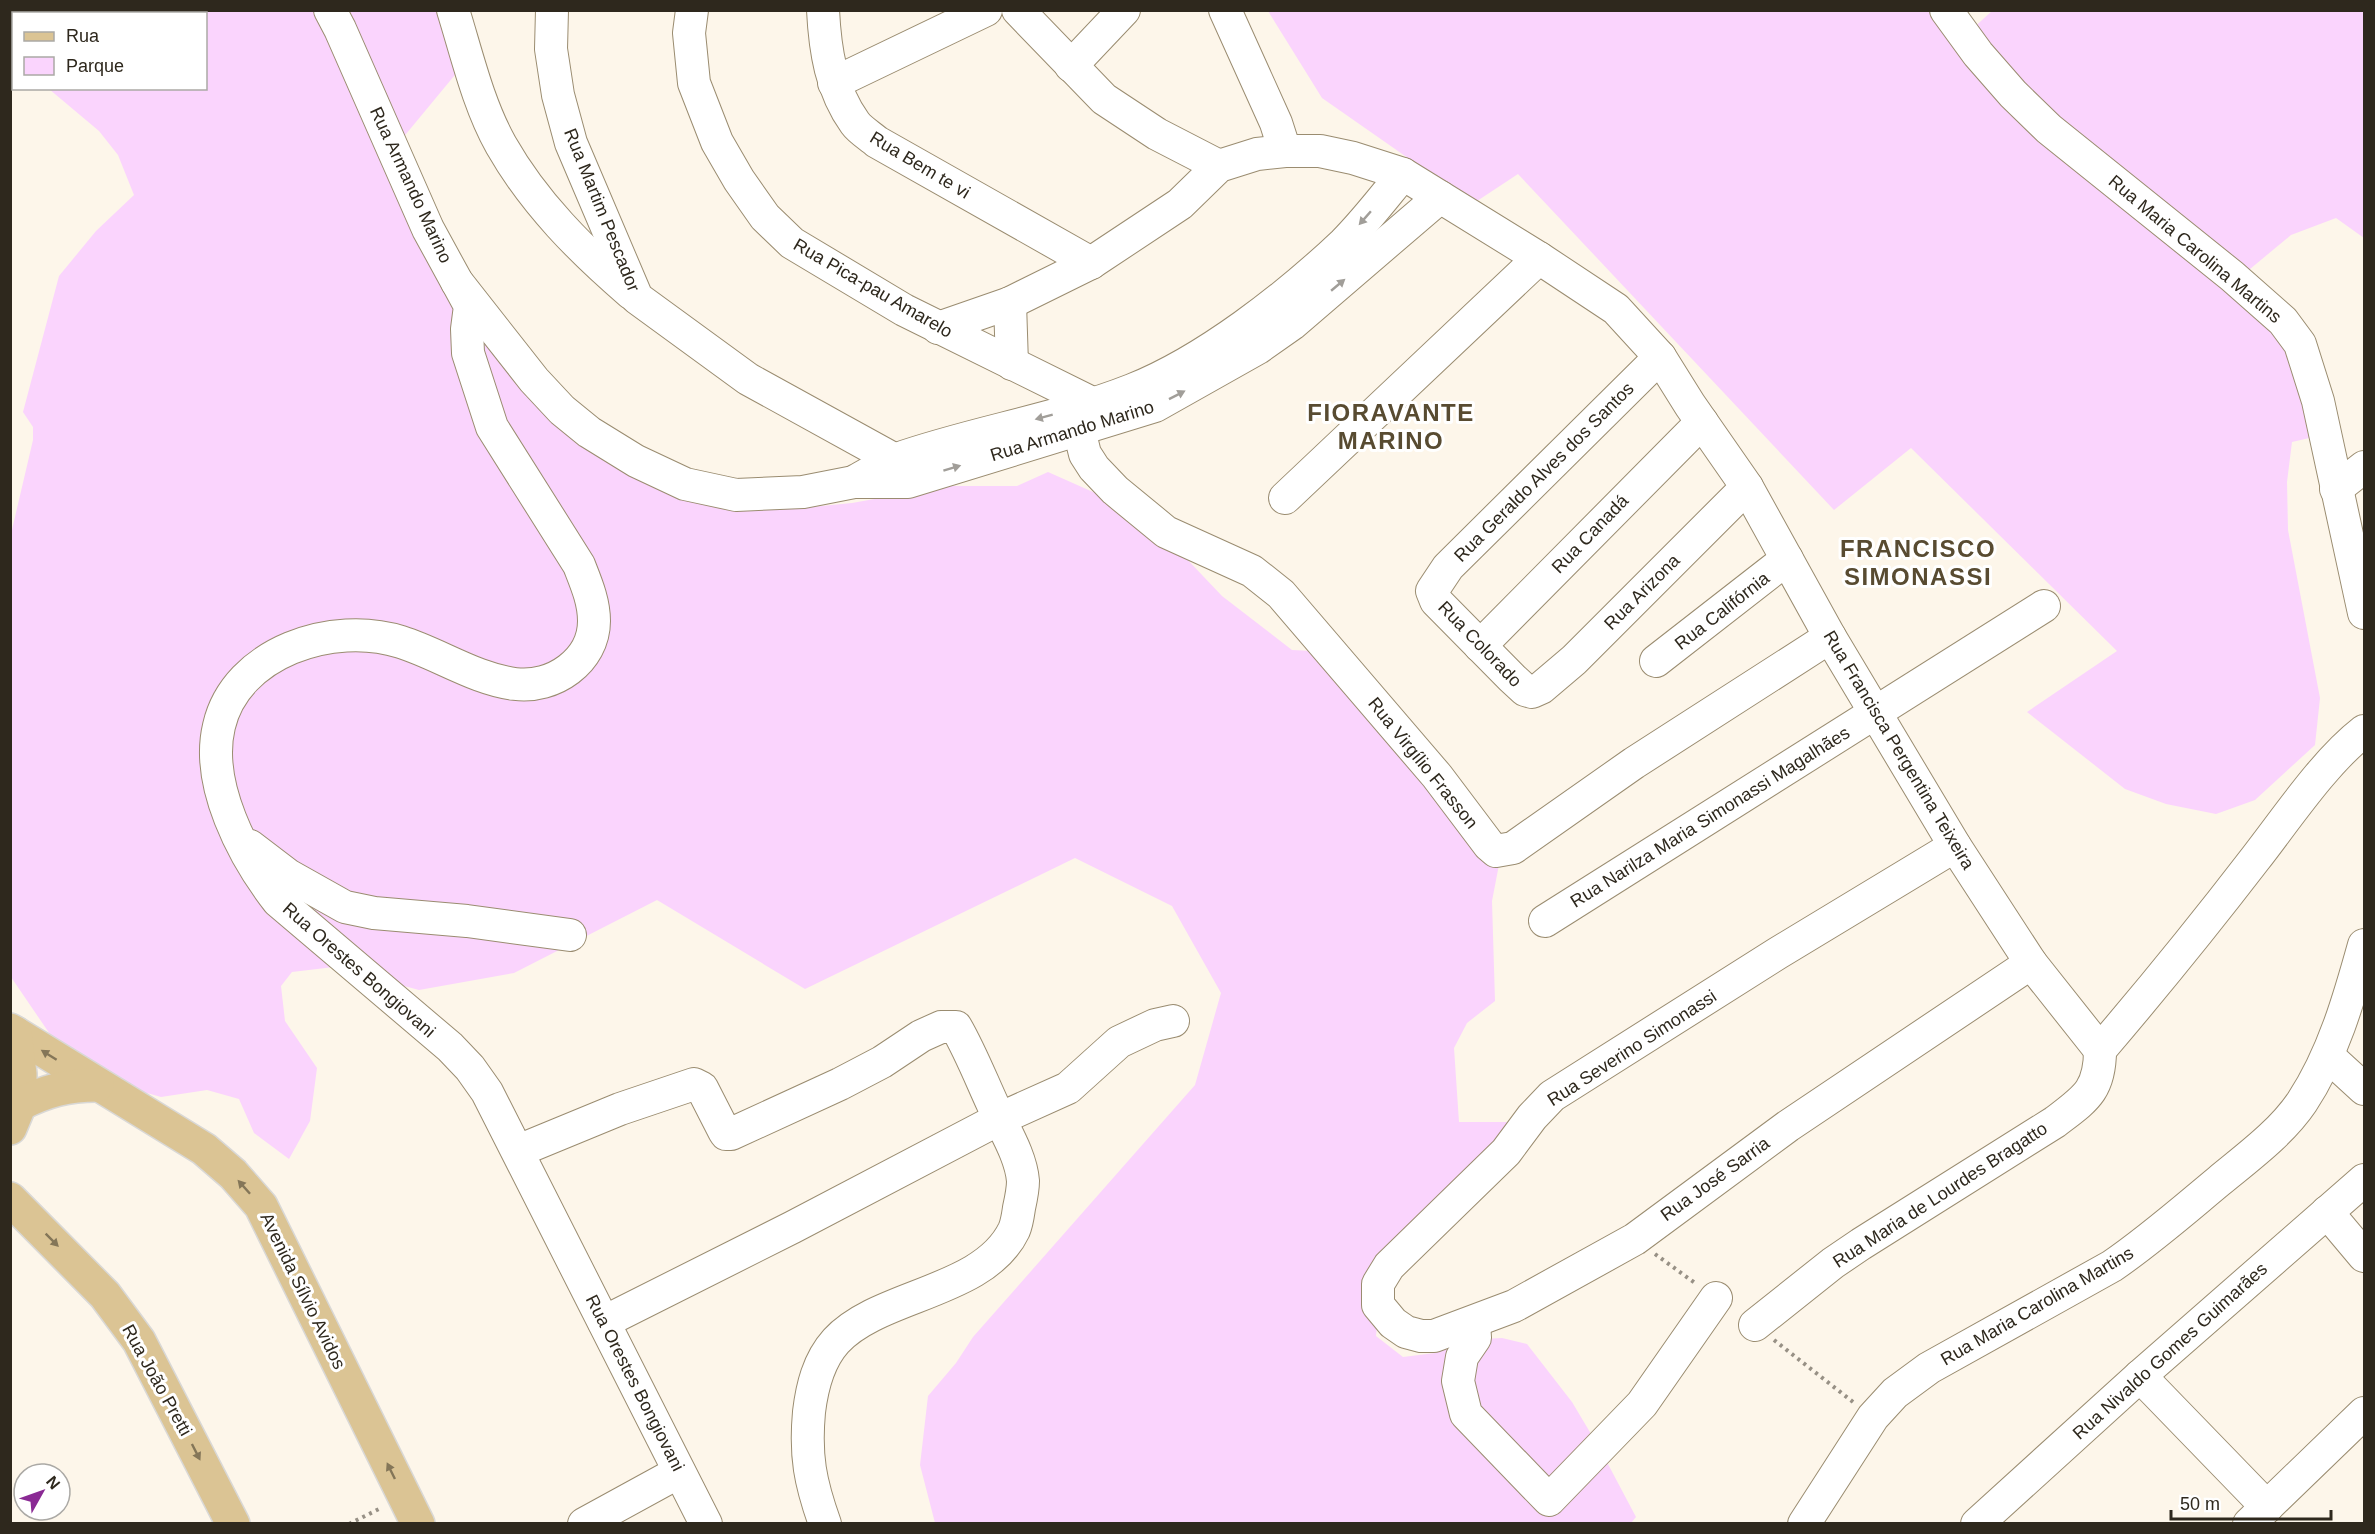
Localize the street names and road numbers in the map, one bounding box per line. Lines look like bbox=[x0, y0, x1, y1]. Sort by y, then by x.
street label: Rua Armando Marino bbox=[366, 104, 456, 266]
street label: Rua Martim Pescador bbox=[560, 126, 644, 294]
street label: Rua Bem te vi bbox=[866, 127, 974, 203]
street label: Rua Maria Carolina Martins bbox=[2105, 171, 2285, 327]
street label: Rua Pica-pau Amarelo bbox=[790, 234, 956, 342]
street label: Rua Geraldo Alves dos Santos bbox=[1450, 378, 1638, 566]
street label: Rua Armando Marino bbox=[988, 397, 1156, 465]
street label: Rua Canadá bbox=[1548, 490, 1633, 577]
street label: Rua Arizona bbox=[1600, 550, 1684, 634]
street label: Rua Califórnia bbox=[1671, 567, 1774, 654]
street label: Rua Colorado bbox=[1434, 597, 1526, 691]
street label: Rua Francisca Pergentina Teixeira bbox=[1820, 627, 1979, 874]
street label: Rua Virgílio Frasson bbox=[1364, 693, 1482, 833]
street label: Rua Narilza Maria Simonassi Magalhães bbox=[1567, 722, 1853, 912]
street label: Rua Orestes Bongiovani bbox=[279, 898, 439, 1042]
street label: Rua Severino Simonassi bbox=[1544, 986, 1720, 1110]
street label: Rua Maria de Lourdes Bragatto bbox=[1829, 1118, 2051, 1272]
street label: Rua José Sarria bbox=[1657, 1132, 1774, 1225]
street label: Avenida Sílvio Avidos bbox=[256, 1210, 350, 1372]
street label: Rua Maria Carolina Martins bbox=[1937, 1243, 2137, 1369]
street label: Rua Nivaldo Gomes Guimarães bbox=[2069, 1259, 2271, 1443]
street label: Rua Orestes Bongiovani bbox=[582, 1292, 688, 1474]
street label: Rua João Pretti bbox=[118, 1321, 196, 1439]

